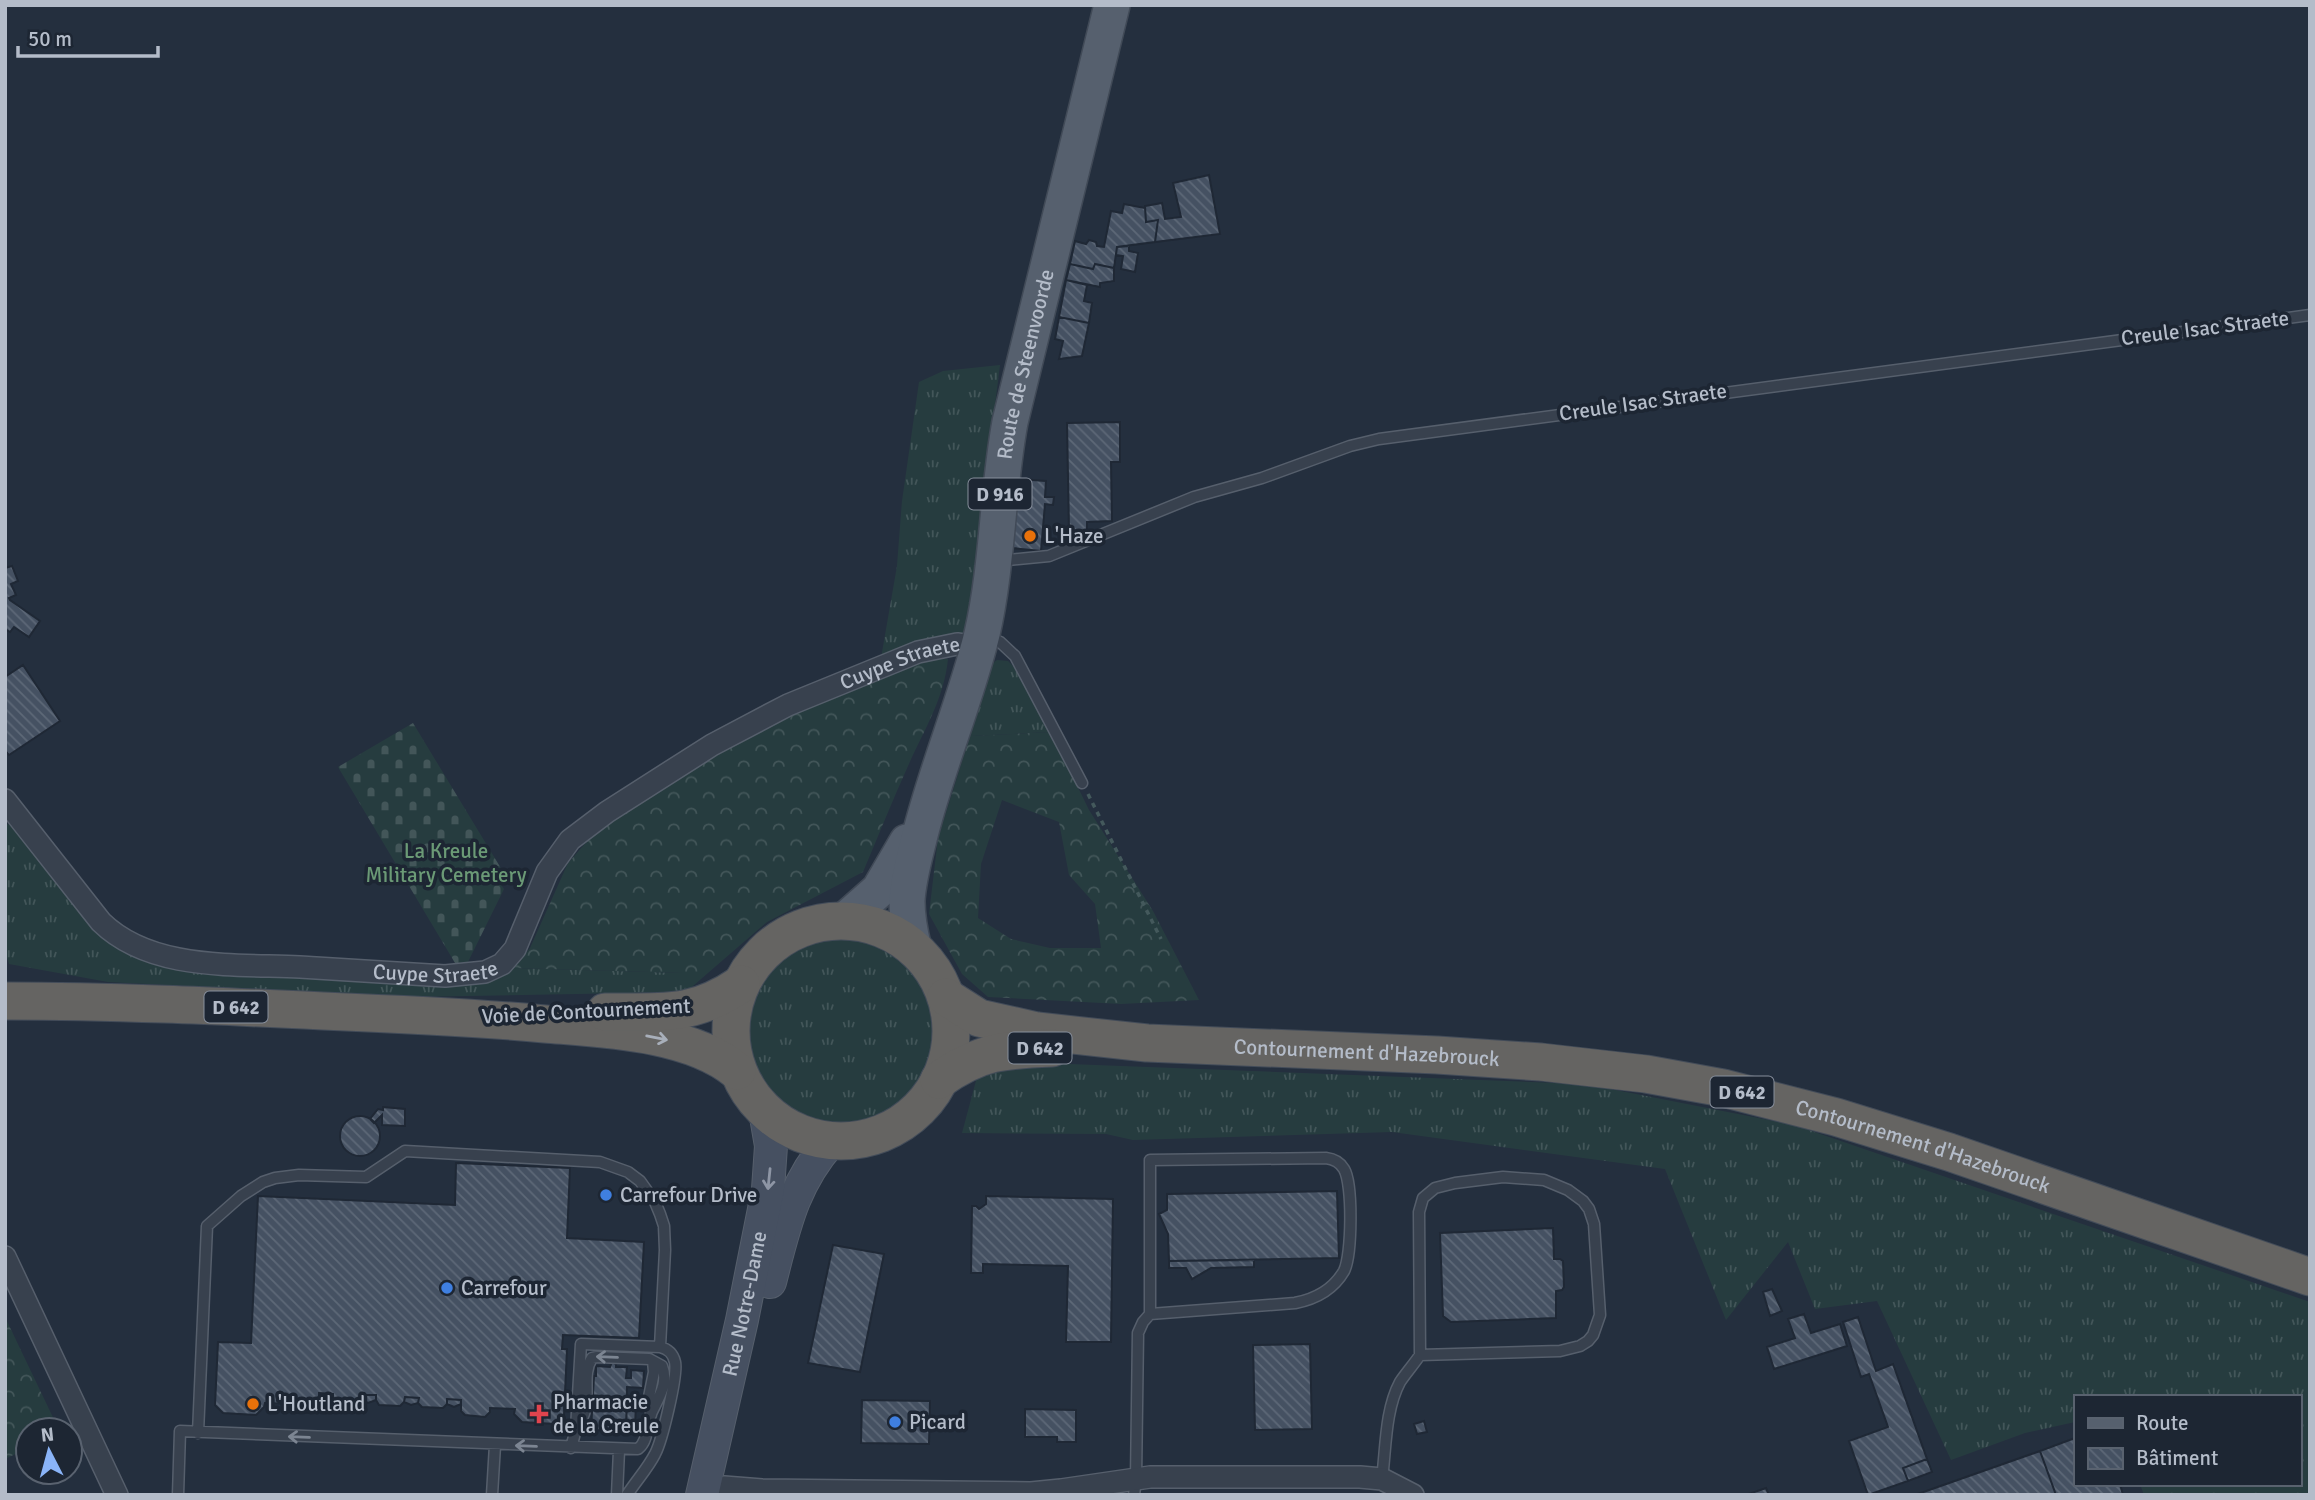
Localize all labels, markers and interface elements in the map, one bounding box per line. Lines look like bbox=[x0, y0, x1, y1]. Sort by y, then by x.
scale bar bbox=[18, 14, 158, 58]
text: 50 m bbox=[28, 26, 72, 52]
street label: Route de Steenvoorde bbox=[991, 266, 1060, 461]
street label: Creule Isac Straete bbox=[2120, 305, 2290, 351]
street label: Creule Isac Straete bbox=[1558, 377, 1728, 427]
road number: D 916 bbox=[968, 478, 1032, 509]
place label: L'Haze bbox=[1044, 523, 1103, 549]
marker: L'Haze bbox=[1022, 528, 1038, 544]
street label: Cuype Straete bbox=[836, 631, 962, 695]
park label: La Kreule Military Cemetery bbox=[365, 838, 527, 888]
street label: Cuype Straete bbox=[372, 955, 502, 989]
road number: D 642 bbox=[204, 992, 268, 1023]
street label: Voie de Contournement bbox=[481, 993, 691, 1029]
one-way arrow bbox=[645, 1032, 668, 1045]
road number: D 642 bbox=[1009, 1032, 1072, 1064]
street label: Contournement d'Hazebrouck bbox=[1233, 1034, 1501, 1072]
road number: D 642 bbox=[1710, 1076, 1774, 1108]
street label: Contournement d'Hazebrouck bbox=[1793, 1094, 2054, 1199]
one-way arrow bbox=[763, 1167, 776, 1190]
place label: Carrefour Drive bbox=[620, 1182, 757, 1208]
marker: Carrefour Drive bbox=[598, 1187, 614, 1203]
street label: Rue Notre-Dame bbox=[717, 1229, 772, 1379]
place label: Carrefour bbox=[461, 1275, 547, 1301]
marker: Carrefour bbox=[439, 1280, 455, 1296]
one-way arrow bbox=[596, 1351, 619, 1364]
place label: Pharmacie de la Creule bbox=[553, 1389, 659, 1439]
place label: L'Houtland bbox=[267, 1391, 365, 1417]
legend bbox=[2074, 1395, 2301, 1486]
marker: L'Houtland bbox=[245, 1396, 261, 1412]
marker: Pharmacie de la Creule bbox=[531, 1406, 547, 1422]
place label: Picard bbox=[909, 1409, 966, 1435]
text: Route bbox=[2136, 1410, 2188, 1436]
marker: Picard bbox=[887, 1414, 903, 1430]
north arrow bbox=[14, 1416, 84, 1486]
text: N bbox=[40, 1422, 55, 1448]
one-way arrow bbox=[288, 1431, 311, 1444]
one-way arrow bbox=[515, 1440, 538, 1453]
text: Bâtiment bbox=[2136, 1445, 2218, 1471]

